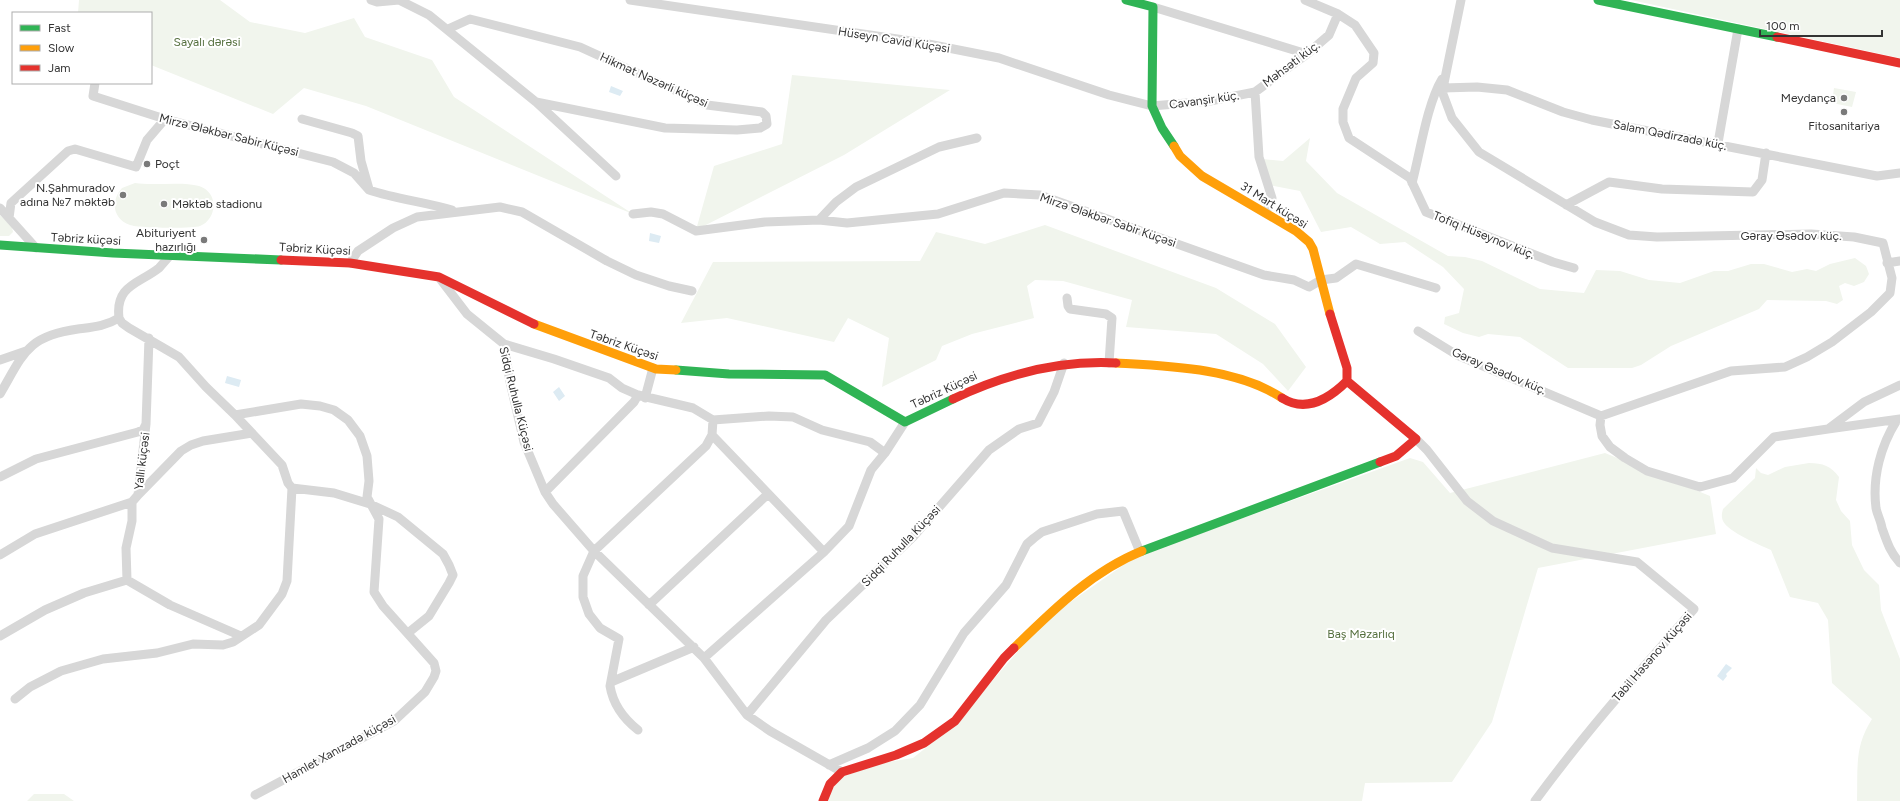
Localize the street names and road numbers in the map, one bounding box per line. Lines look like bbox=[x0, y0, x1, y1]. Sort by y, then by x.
street label: Hüseyn Cavid Küçəsi bbox=[837, 24, 951, 56]
street label: Məhsəti küç. bbox=[1260, 38, 1322, 90]
street label: Hikmət Nəzərli küçəsi bbox=[598, 50, 710, 110]
street label: Cavanşir küç. bbox=[1168, 88, 1240, 112]
street label: Mirzə Ələkbər Sabir Küçəsi bbox=[158, 111, 300, 159]
street label: Salam Qədirzadə küç. bbox=[1612, 117, 1728, 153]
street label: 31 Mart küçəsi bbox=[1238, 179, 1310, 231]
street label: Mirzə Ələkbər Sabir Küçəsi bbox=[1038, 190, 1178, 250]
street label: Tofiq Hüseynov küç. bbox=[1431, 208, 1537, 262]
street label: Gəray Əsədov küç. bbox=[1741, 229, 1842, 243]
street label: Təbriz küçəsi bbox=[51, 230, 121, 248]
street label: Təbriz Küçəsi bbox=[279, 240, 351, 258]
street label: Təbriz Küçəsi bbox=[588, 327, 660, 363]
street label: Sidqi Ruhulla Küçəsi bbox=[496, 345, 536, 453]
street label: Gəray Əsədov küç. bbox=[1450, 345, 1548, 397]
street label: Təbriz Küçəsi bbox=[909, 369, 979, 411]
street label: Yallı küçəsi bbox=[132, 431, 152, 491]
street label: Sidqi Ruhulla Küçəsi bbox=[859, 503, 943, 589]
street label: Tabil Həsənov Küçəsi bbox=[1609, 610, 1695, 704]
street label: Hamlet Xanızadə küçəsi bbox=[280, 712, 398, 786]

